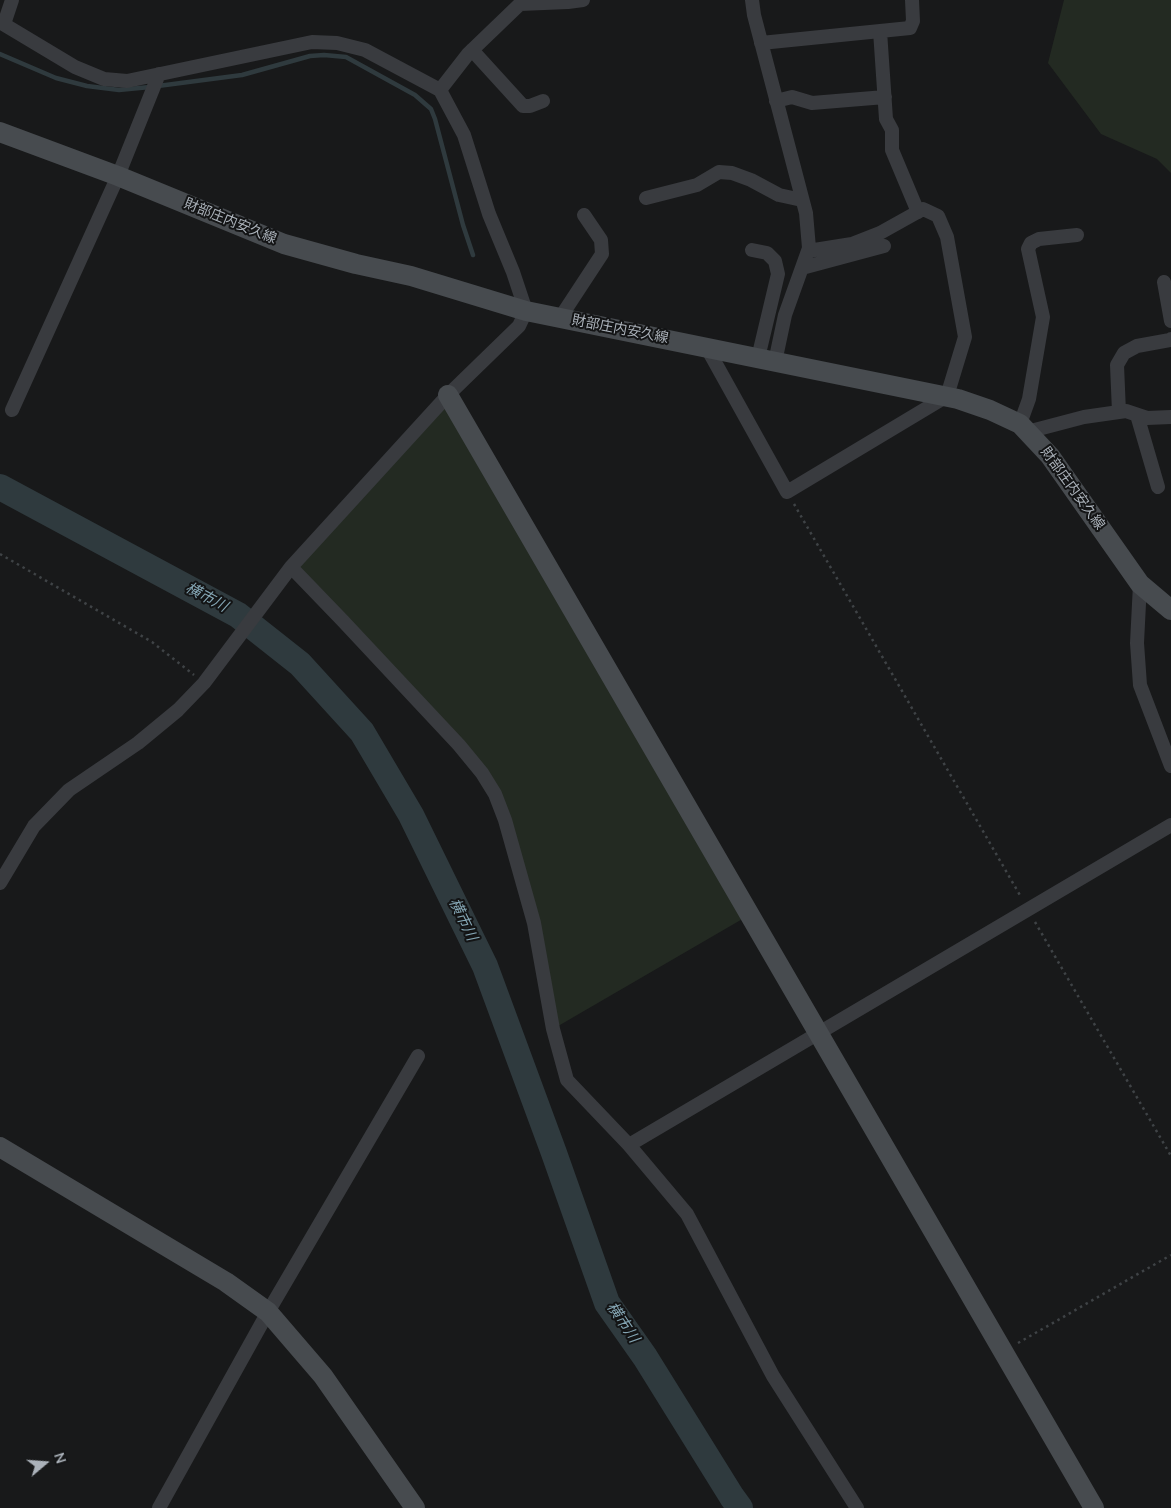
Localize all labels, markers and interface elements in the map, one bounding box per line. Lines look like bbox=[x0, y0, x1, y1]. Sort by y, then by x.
street label: 財部庄内安久線 bbox=[181, 196, 279, 248]
street label: 財部庄内安久線 bbox=[570, 312, 670, 348]
street label: 財部庄内安久線 bbox=[1036, 444, 1108, 534]
water label: 横市川 bbox=[182, 579, 230, 617]
water label: 横市川 bbox=[444, 896, 480, 944]
water label: 横市川 bbox=[602, 1299, 642, 1347]
north arrow bbox=[20, 1438, 70, 1488]
text: N bbox=[49, 1450, 70, 1466]

